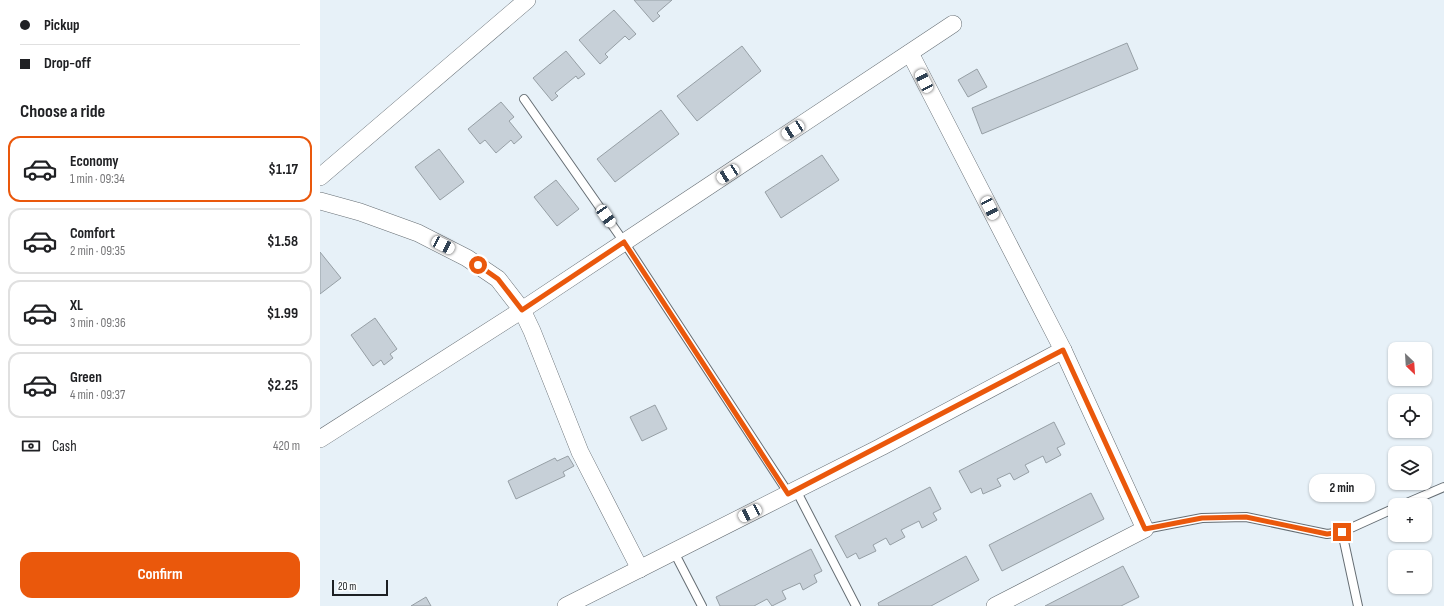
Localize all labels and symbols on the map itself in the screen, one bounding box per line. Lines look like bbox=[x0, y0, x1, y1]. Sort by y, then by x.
car bbox=[913, 68, 935, 94]
car bbox=[780, 118, 806, 142]
car bbox=[715, 162, 741, 186]
car bbox=[979, 195, 1001, 221]
car bbox=[594, 203, 618, 229]
car bbox=[430, 234, 456, 256]
route start bbox=[469, 256, 487, 274]
north arrow bbox=[1388, 342, 1432, 386]
callout: 2 min bbox=[1309, 474, 1375, 502]
car bbox=[737, 502, 763, 524]
route end bbox=[1333, 523, 1351, 541]
scale bar bbox=[332, 578, 388, 597]

